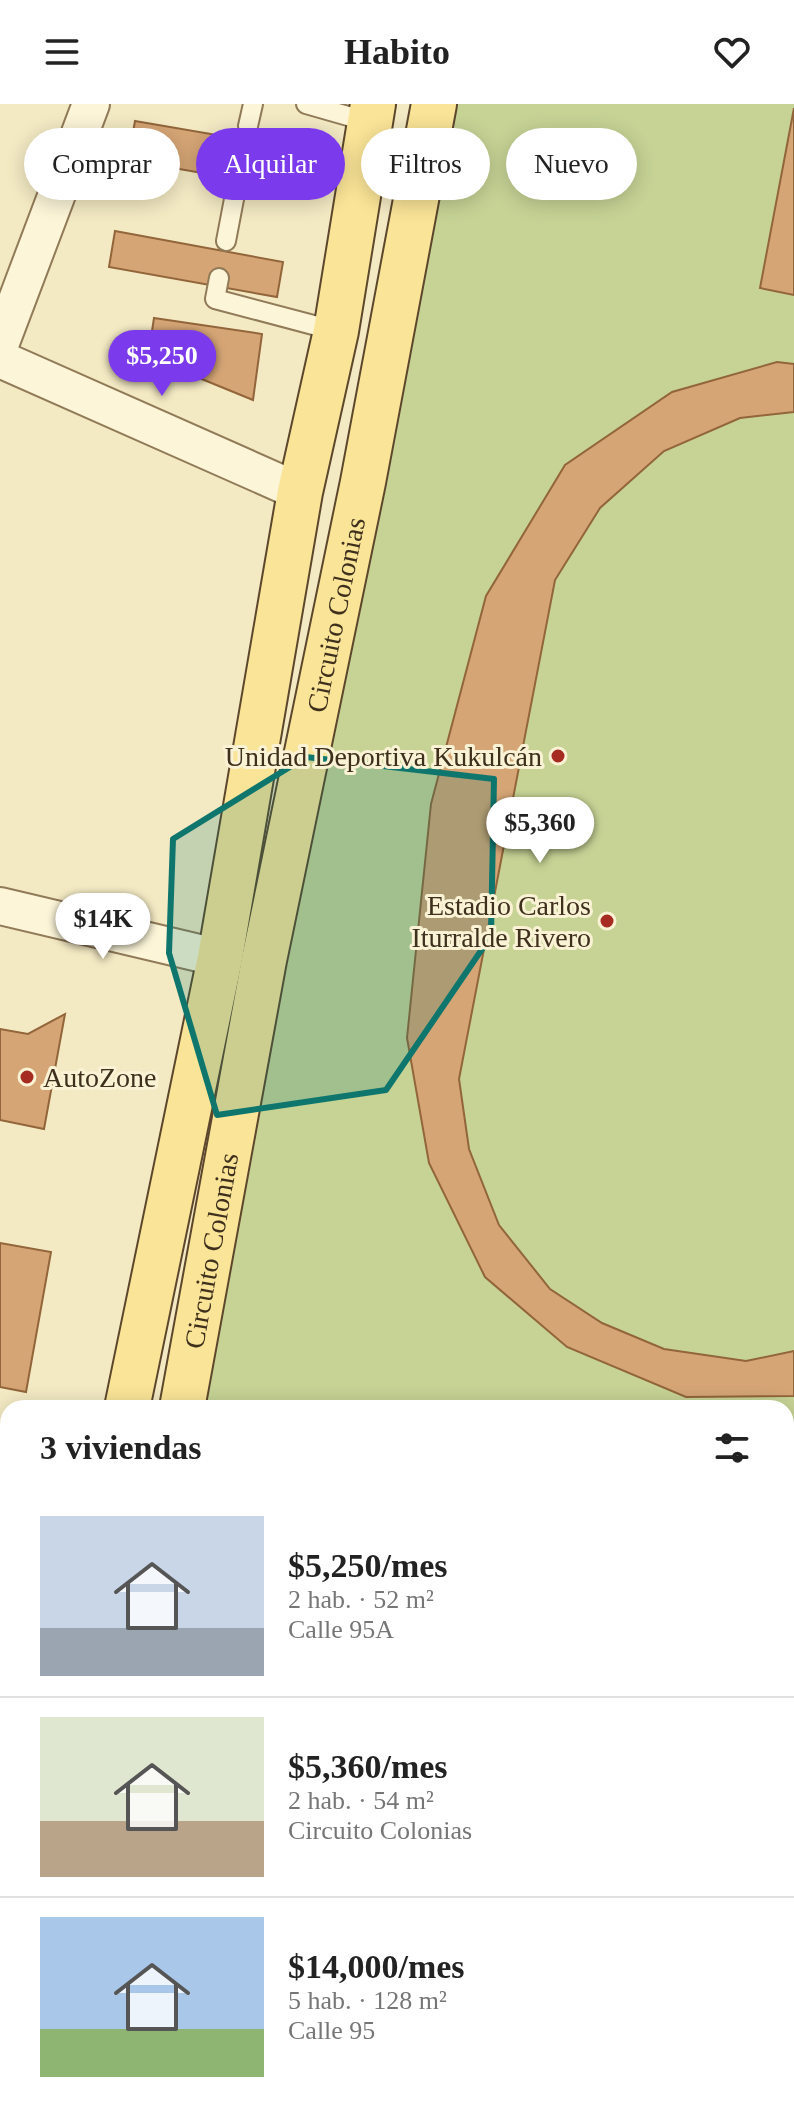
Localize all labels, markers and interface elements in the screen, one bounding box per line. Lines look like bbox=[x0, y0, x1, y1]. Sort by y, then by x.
icon: menu bbox=[40, 30, 84, 74]
icon: heart bbox=[710, 30, 754, 74]
text: Habito bbox=[344, 32, 450, 72]
chip: Comprar bbox=[24, 128, 180, 200]
chip: Alquilar bbox=[196, 128, 345, 200]
chip: Filtros bbox=[361, 128, 490, 200]
chip: Nuevo bbox=[506, 128, 637, 200]
pin: $5,250 bbox=[97, 330, 227, 398]
text: $5,250 bbox=[126, 341, 198, 370]
street label: Circuito Colonias bbox=[301, 515, 371, 715]
place label: Unidad Deportiva Kukulcán bbox=[225, 741, 542, 772]
marker: Unidad Deportiva Kukulcán bbox=[549, 747, 567, 765]
pin: $5,360 bbox=[475, 797, 605, 865]
text: $5,360 bbox=[504, 808, 576, 837]
place label: Estadio Carlos Iturralde Rivero bbox=[411, 890, 591, 953]
pin: $14K bbox=[56, 893, 150, 961]
text: $14K bbox=[73, 904, 133, 933]
marker: Estadio Carlos Iturralde Rivero bbox=[598, 912, 616, 930]
place label: AutoZone bbox=[43, 1062, 157, 1093]
marker: AutoZone bbox=[18, 1068, 36, 1086]
street label: Circuito Colonias bbox=[178, 1150, 244, 1351]
icon: filters bbox=[710, 1426, 754, 1470]
text: 3 viviendas bbox=[40, 1429, 202, 1466]
text: $5,250/mes bbox=[288, 1547, 448, 1584]
icon: home bbox=[104, 1548, 200, 1644]
text: 2 hab. · 52 m² bbox=[288, 1585, 434, 1614]
text: Calle 95A bbox=[288, 1615, 394, 1644]
text: $5,360/mes bbox=[288, 1748, 448, 1785]
icon: home bbox=[104, 1749, 200, 1845]
text: 2 hab. · 54 m² bbox=[288, 1786, 434, 1815]
text: Circuito Colonias bbox=[288, 1816, 472, 1845]
text: $14,000/mes bbox=[288, 1948, 465, 1985]
icon: home bbox=[104, 1949, 200, 2045]
text: 5 hab. · 128 m² bbox=[288, 1986, 447, 2015]
text: Calle 95 bbox=[288, 2016, 375, 2045]

